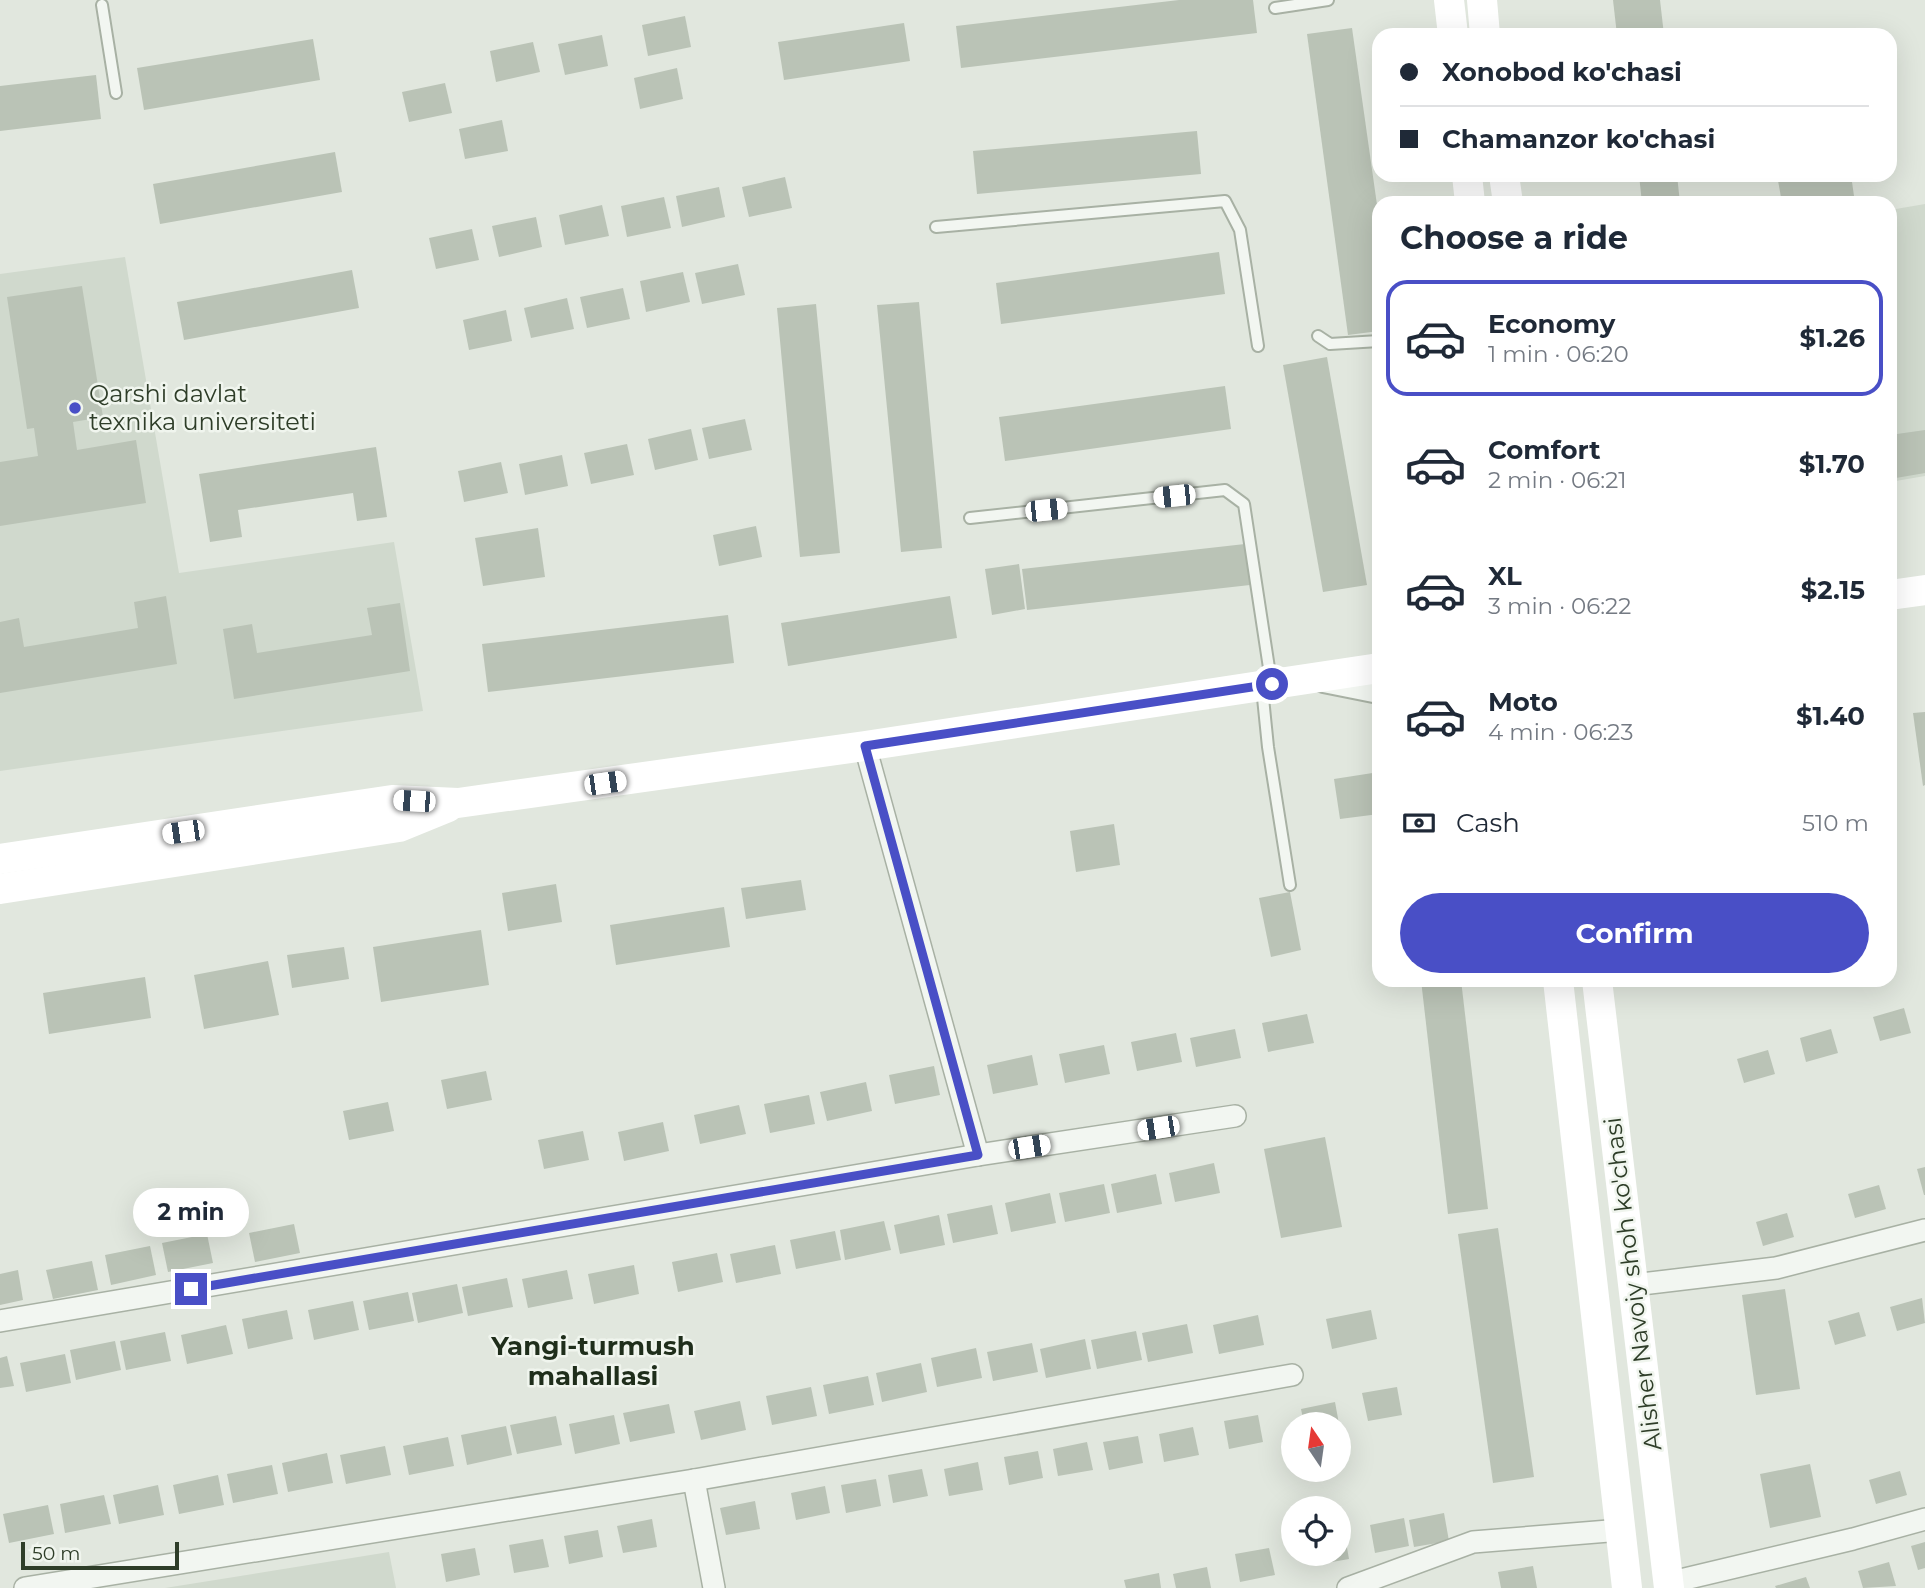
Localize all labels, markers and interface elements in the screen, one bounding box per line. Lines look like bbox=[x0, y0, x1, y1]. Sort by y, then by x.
text: Xonobod ko'chasi bbox=[1442, 56, 1682, 88]
text: Chamanzor ko'chasi bbox=[1442, 123, 1715, 155]
text: Choose a ride bbox=[1400, 218, 1628, 257]
icon: car bbox=[1404, 307, 1467, 370]
text: Economy bbox=[1488, 308, 1615, 340]
text: $1.26 bbox=[1800, 322, 1865, 354]
text: 1 min · 06:20 bbox=[1488, 340, 1629, 368]
place label: Qarshi davlat texnika universiteti bbox=[89, 379, 316, 436]
marker: Qarshi davlat texnika universiteti bbox=[67, 400, 83, 416]
icon: car bbox=[1404, 433, 1467, 496]
text: Comfort bbox=[1488, 434, 1600, 466]
text: $1.70 bbox=[1799, 448, 1865, 480]
text: 2 min · 06:21 bbox=[1488, 466, 1627, 494]
car bbox=[1153, 483, 1196, 509]
car bbox=[1025, 497, 1068, 523]
icon: car bbox=[1404, 559, 1467, 622]
text: XL bbox=[1488, 560, 1522, 592]
text: $2.15 bbox=[1801, 574, 1865, 606]
text: 3 min · 06:22 bbox=[1488, 592, 1631, 620]
route start bbox=[1256, 668, 1288, 700]
icon: car bbox=[1404, 685, 1467, 748]
text: Moto bbox=[1488, 686, 1558, 718]
text: $1.40 bbox=[1796, 700, 1865, 732]
text: 4 min · 06:23 bbox=[1488, 718, 1633, 746]
car bbox=[583, 770, 628, 796]
car bbox=[393, 789, 436, 813]
icon: cash bbox=[1400, 804, 1438, 842]
text: Cash bbox=[1456, 807, 1520, 839]
text: 510 m bbox=[1802, 809, 1869, 837]
car bbox=[161, 819, 206, 845]
button: Confirm bbox=[1400, 893, 1869, 973]
car bbox=[1136, 1114, 1181, 1142]
street label: Alisher Navoiy shoh ko'chasi bbox=[1598, 1116, 1667, 1452]
car bbox=[1007, 1133, 1052, 1161]
callout: 2 min bbox=[133, 1188, 249, 1236]
text: 2 min bbox=[157, 1198, 225, 1226]
route end bbox=[175, 1273, 207, 1305]
district label: Yangi-turmush mahallasi bbox=[490, 1330, 695, 1392]
north arrow bbox=[1281, 1412, 1351, 1482]
map controls bbox=[1281, 1412, 1351, 1566]
button: locate bbox=[1281, 1496, 1351, 1566]
scale bar bbox=[21, 1539, 178, 1571]
text: 50 m bbox=[32, 1542, 80, 1565]

